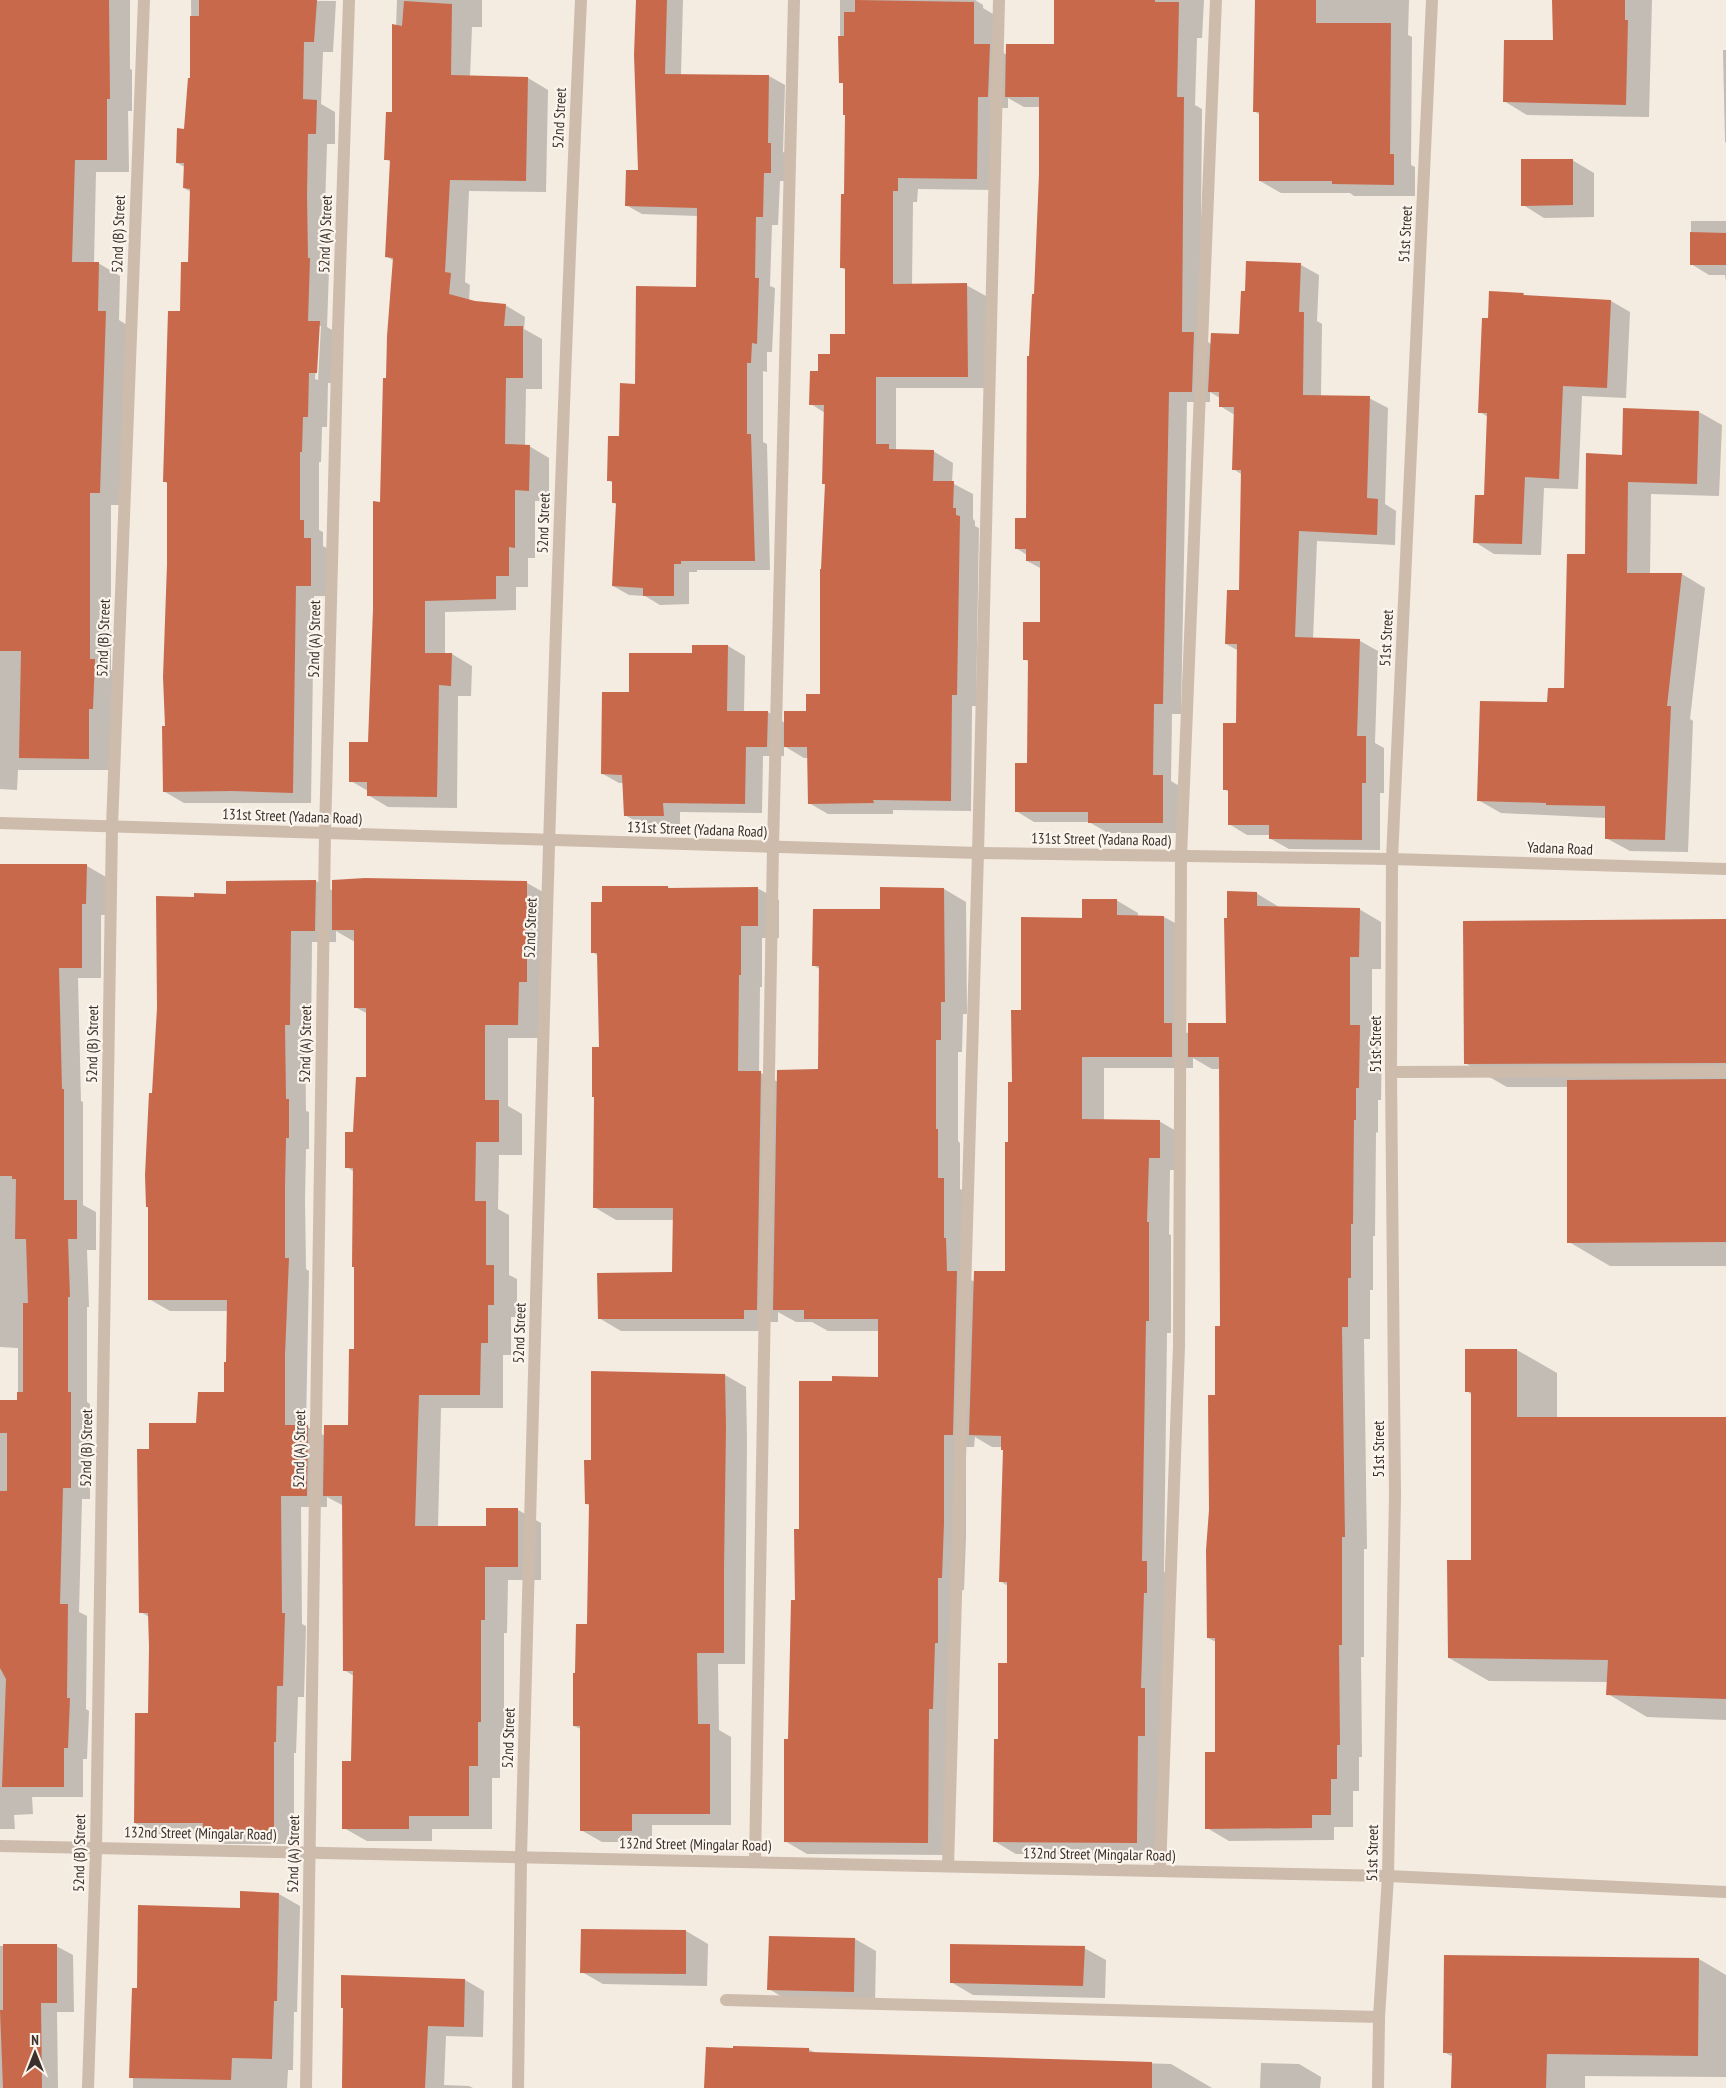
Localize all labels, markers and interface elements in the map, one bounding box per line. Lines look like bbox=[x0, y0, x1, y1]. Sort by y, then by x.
street label: 52nd Street bbox=[548, 87, 570, 149]
street label: 52nd (B) Street bbox=[107, 195, 129, 273]
street label: 52nd (A) Street bbox=[314, 195, 336, 273]
street label: 51st Street bbox=[1394, 205, 1416, 263]
street label: 52nd Street bbox=[532, 492, 554, 554]
street label: 52nd (B) Street bbox=[92, 599, 114, 677]
street label: 52nd (A) Street bbox=[304, 600, 324, 678]
street label: 51st Street bbox=[1375, 609, 1397, 667]
street label: 131st Street (Yadana Road) bbox=[222, 804, 363, 828]
street label: 131st Street (Yadana Road) bbox=[627, 817, 768, 841]
street label: 131st Street (Yadana Road) bbox=[1031, 828, 1171, 850]
street label: Yadana Road bbox=[1527, 837, 1593, 859]
street label: 52nd Street bbox=[519, 897, 541, 959]
street label: 52nd (B) Street bbox=[82, 1005, 102, 1083]
street label: 52nd (A) Street bbox=[295, 1005, 315, 1083]
street label: 51st Street bbox=[1366, 1016, 1385, 1072]
street label: 52nd Street bbox=[508, 1302, 530, 1364]
street label: 52nd (B) Street bbox=[76, 1409, 96, 1487]
street label: 52nd (A) Street bbox=[289, 1410, 309, 1488]
street label: 51st Street bbox=[1369, 1421, 1388, 1477]
street label: 52nd Street bbox=[497, 1707, 519, 1769]
street label: 52nd (B) Street bbox=[69, 1814, 89, 1892]
street label: 52nd (A) Street bbox=[283, 1815, 303, 1893]
street label: 132nd Street (Mingalar Road) bbox=[124, 1822, 277, 1844]
street label: 51st Street bbox=[1362, 1824, 1382, 1882]
street label: 132nd Street (Mingalar Road) bbox=[619, 1833, 772, 1855]
street label: 132nd Street (Mingalar Road) bbox=[1023, 1843, 1176, 1865]
north arrow bbox=[10, 2028, 60, 2078]
text: N bbox=[31, 2031, 39, 2049]

